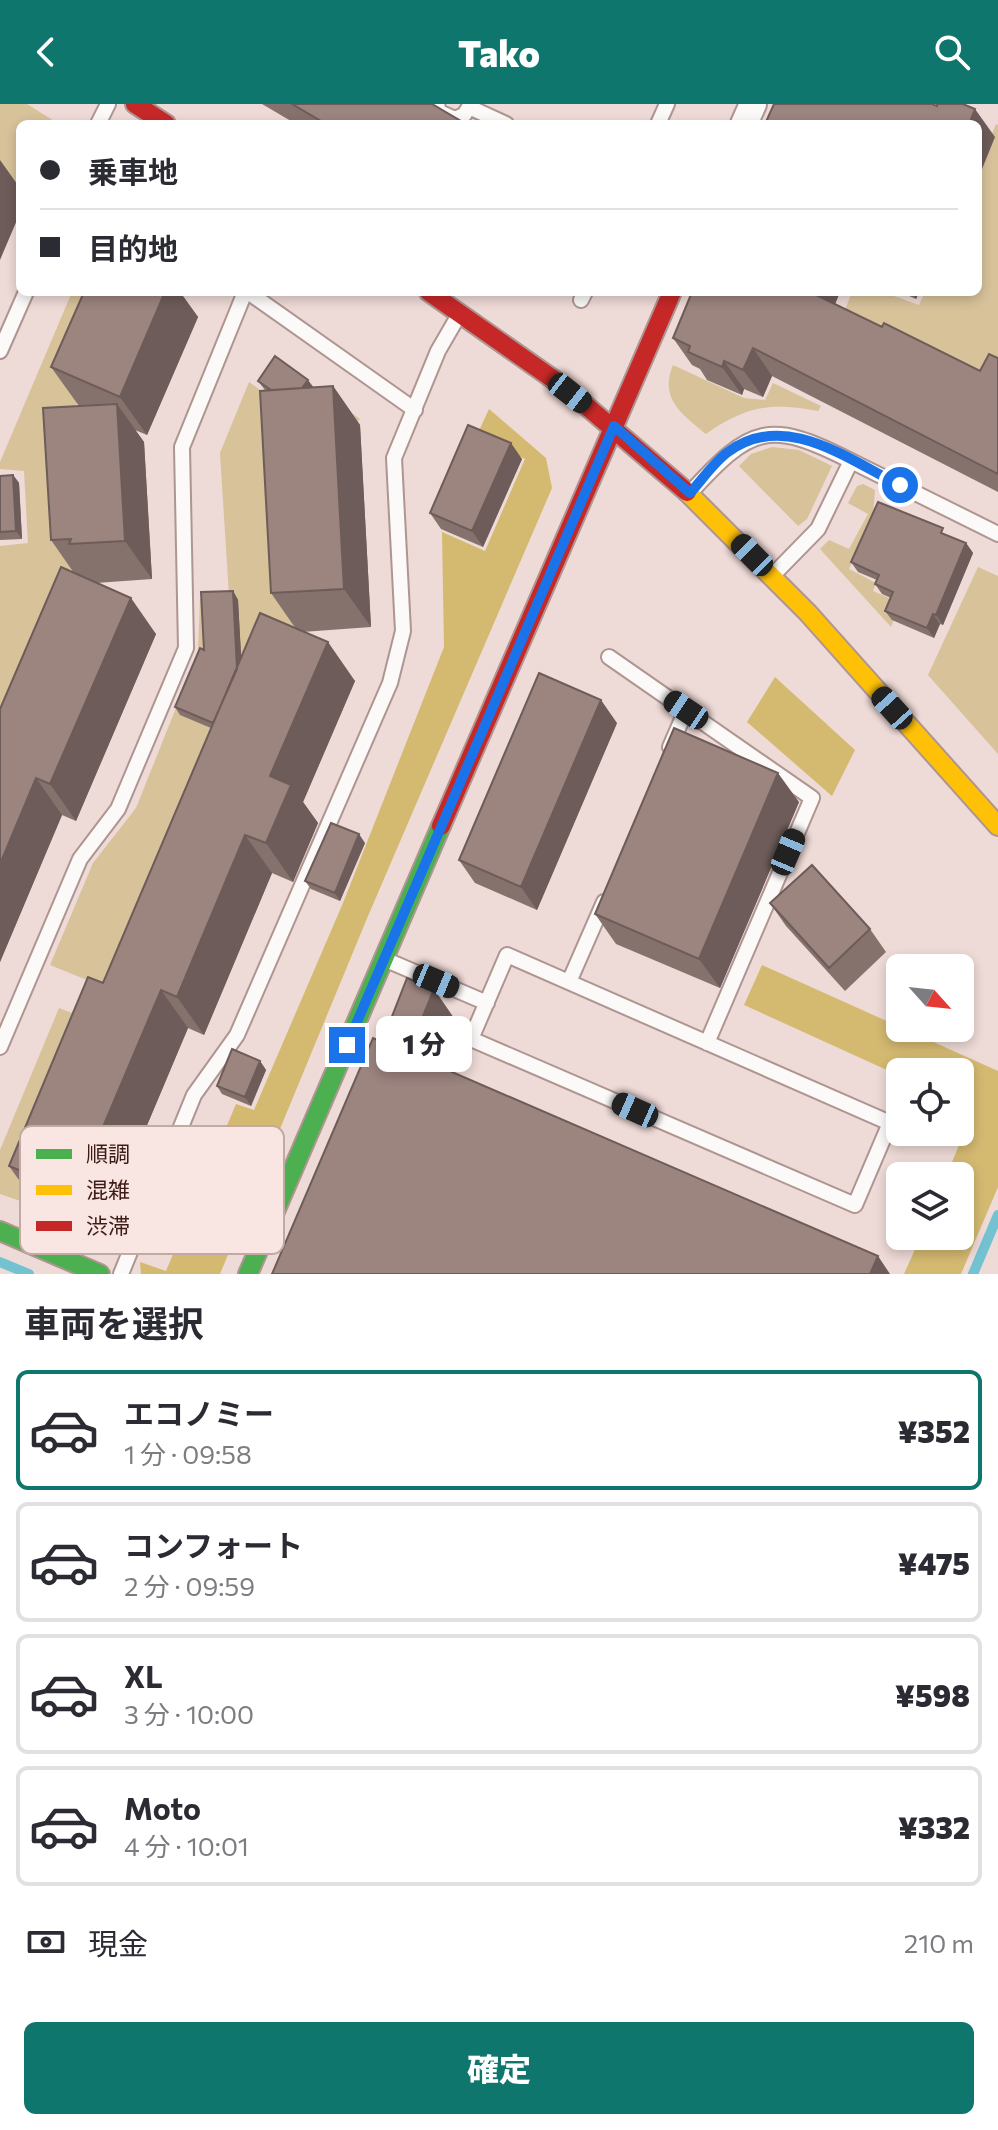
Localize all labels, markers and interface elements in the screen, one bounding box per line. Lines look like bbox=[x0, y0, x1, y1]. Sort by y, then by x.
icon: back bbox=[24, 30, 68, 74]
text: Tako bbox=[458, 30, 540, 74]
icon: search bbox=[930, 30, 974, 74]
text: 乗車地 bbox=[88, 152, 178, 189]
text: 目的地 bbox=[88, 229, 178, 266]
car bbox=[544, 369, 596, 417]
route start bbox=[882, 467, 918, 503]
car bbox=[727, 530, 777, 580]
car bbox=[867, 682, 917, 734]
car bbox=[659, 687, 713, 733]
car bbox=[768, 825, 808, 879]
north arrow bbox=[886, 954, 974, 1042]
map controls bbox=[886, 954, 974, 1250]
car bbox=[409, 961, 463, 1001]
callout: 1 分 bbox=[375, 1017, 471, 1073]
route end bbox=[329, 1027, 365, 1063]
text: 1 分 bbox=[402, 1028, 446, 1059]
button: locate bbox=[886, 1058, 974, 1146]
car bbox=[608, 1089, 662, 1131]
legend bbox=[20, 1126, 284, 1254]
text: 順調 bbox=[86, 1140, 130, 1167]
button: layers bbox=[886, 1162, 974, 1250]
text: 混雑 bbox=[86, 1176, 130, 1203]
text: 渋滞 bbox=[86, 1212, 130, 1239]
text: 車両を選択 bbox=[24, 1300, 204, 1344]
icon: car bbox=[28, 1394, 100, 1466]
text: エコノミー bbox=[124, 1394, 274, 1431]
text: ¥352 bbox=[898, 1412, 970, 1449]
text: 1 分 · 09:58 bbox=[124, 1438, 252, 1469]
icon: car bbox=[28, 1526, 100, 1598]
text: コンフォート bbox=[124, 1526, 303, 1563]
text: ¥475 bbox=[898, 1544, 970, 1581]
text: 2 分 · 09:59 bbox=[124, 1570, 255, 1601]
text: XL bbox=[124, 1657, 163, 1694]
icon: car bbox=[28, 1658, 100, 1730]
text: ¥598 bbox=[895, 1676, 970, 1713]
text: 3 分 · 10:00 bbox=[124, 1698, 254, 1729]
text: Moto bbox=[124, 1789, 201, 1826]
icon: car bbox=[28, 1790, 100, 1862]
text: ¥332 bbox=[898, 1808, 970, 1845]
text: 4 分 · 10:01 bbox=[124, 1830, 249, 1861]
icon: cash bbox=[24, 1920, 68, 1964]
text: 現金 bbox=[88, 1924, 148, 1961]
text: 210 m bbox=[904, 1927, 974, 1958]
button: 確定 bbox=[24, 2022, 974, 2114]

